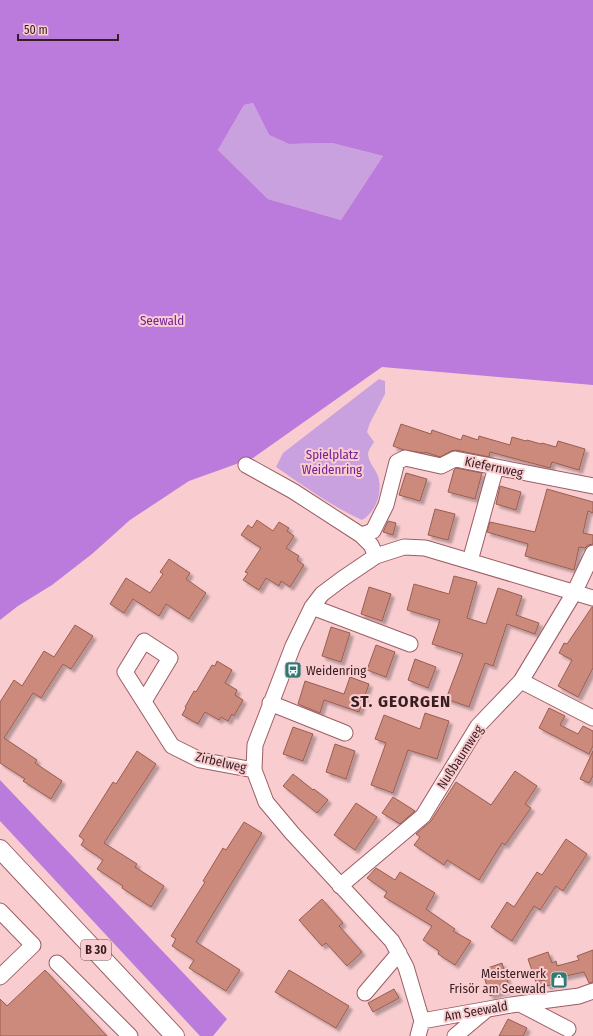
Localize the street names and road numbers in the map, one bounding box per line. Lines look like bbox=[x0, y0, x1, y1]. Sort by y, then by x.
street label: Kiefernweg bbox=[463, 454, 525, 481]
street label: Nußbaumweg bbox=[434, 722, 487, 792]
street label: Zirbelweg bbox=[194, 749, 249, 775]
road number: B 30 bbox=[81, 940, 111, 960]
street label: Am Seewald bbox=[443, 998, 509, 1024]

